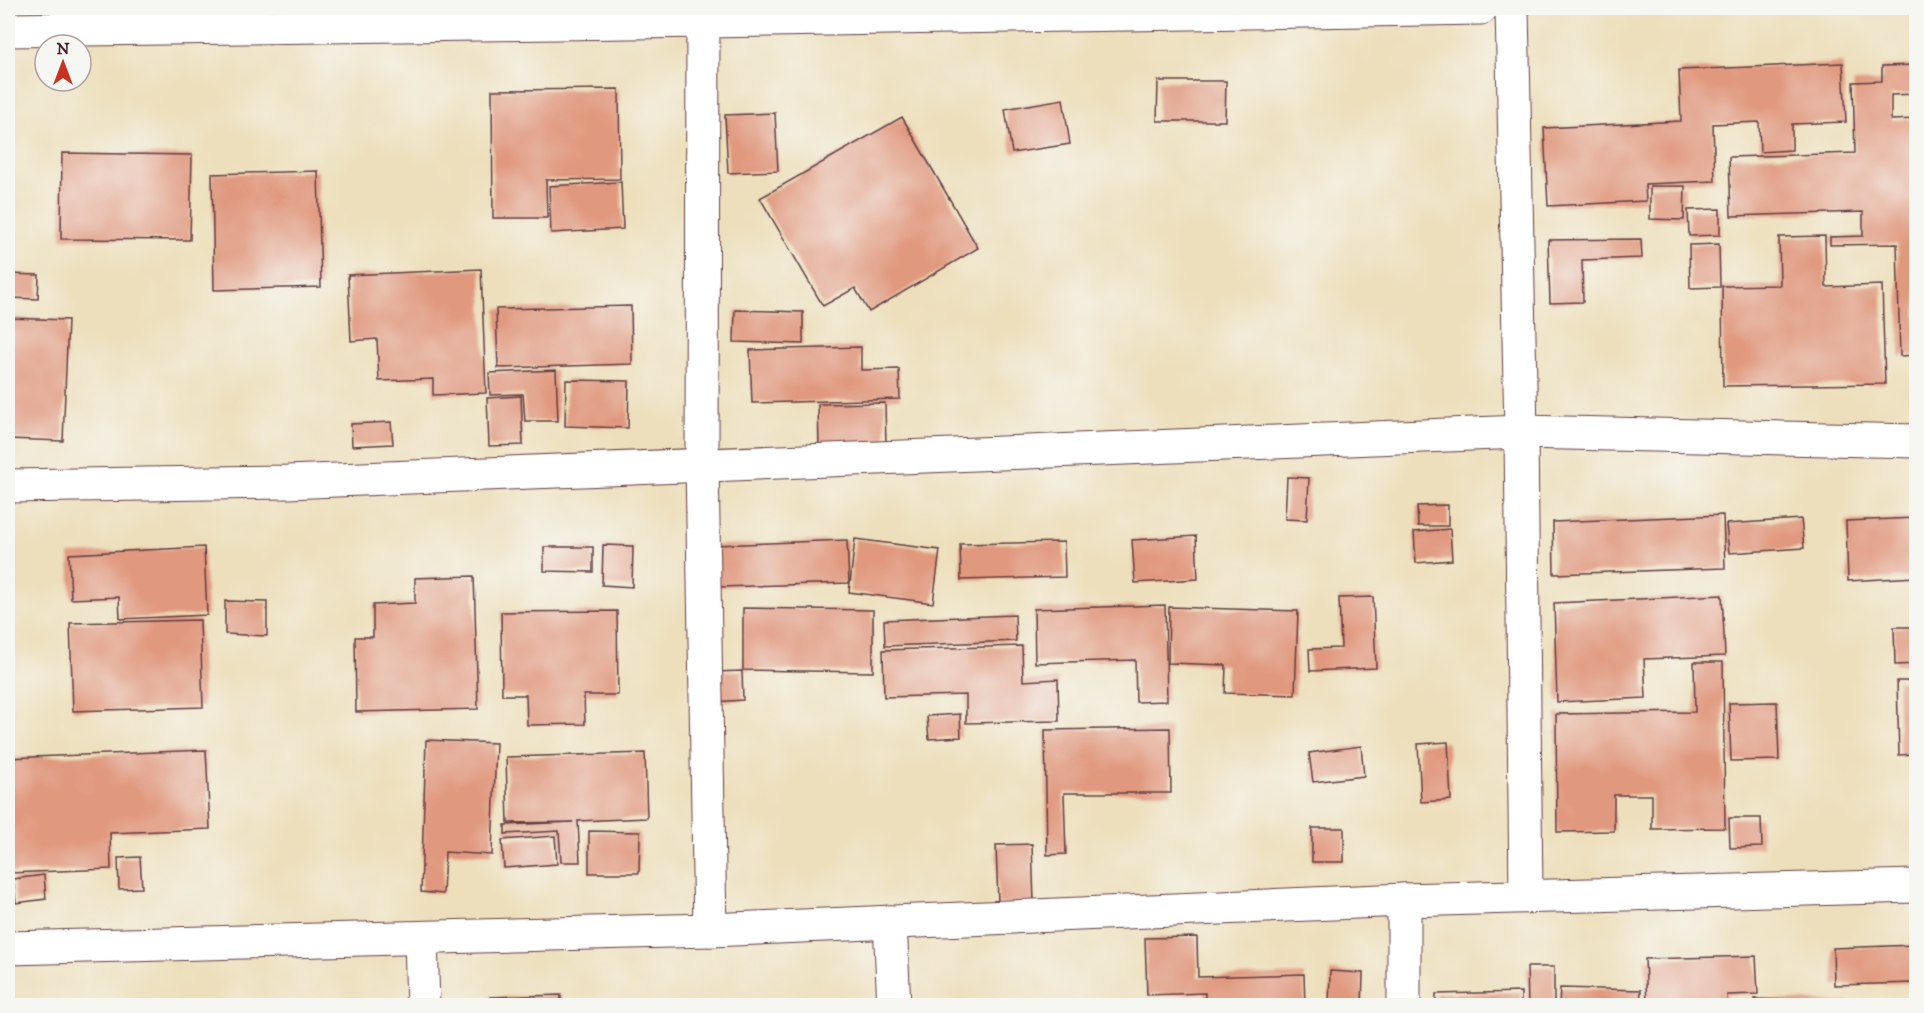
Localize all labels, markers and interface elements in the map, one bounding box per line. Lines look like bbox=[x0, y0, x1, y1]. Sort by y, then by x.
north arrow bbox=[33, 33, 93, 93]
text: N bbox=[56, 39, 70, 59]

